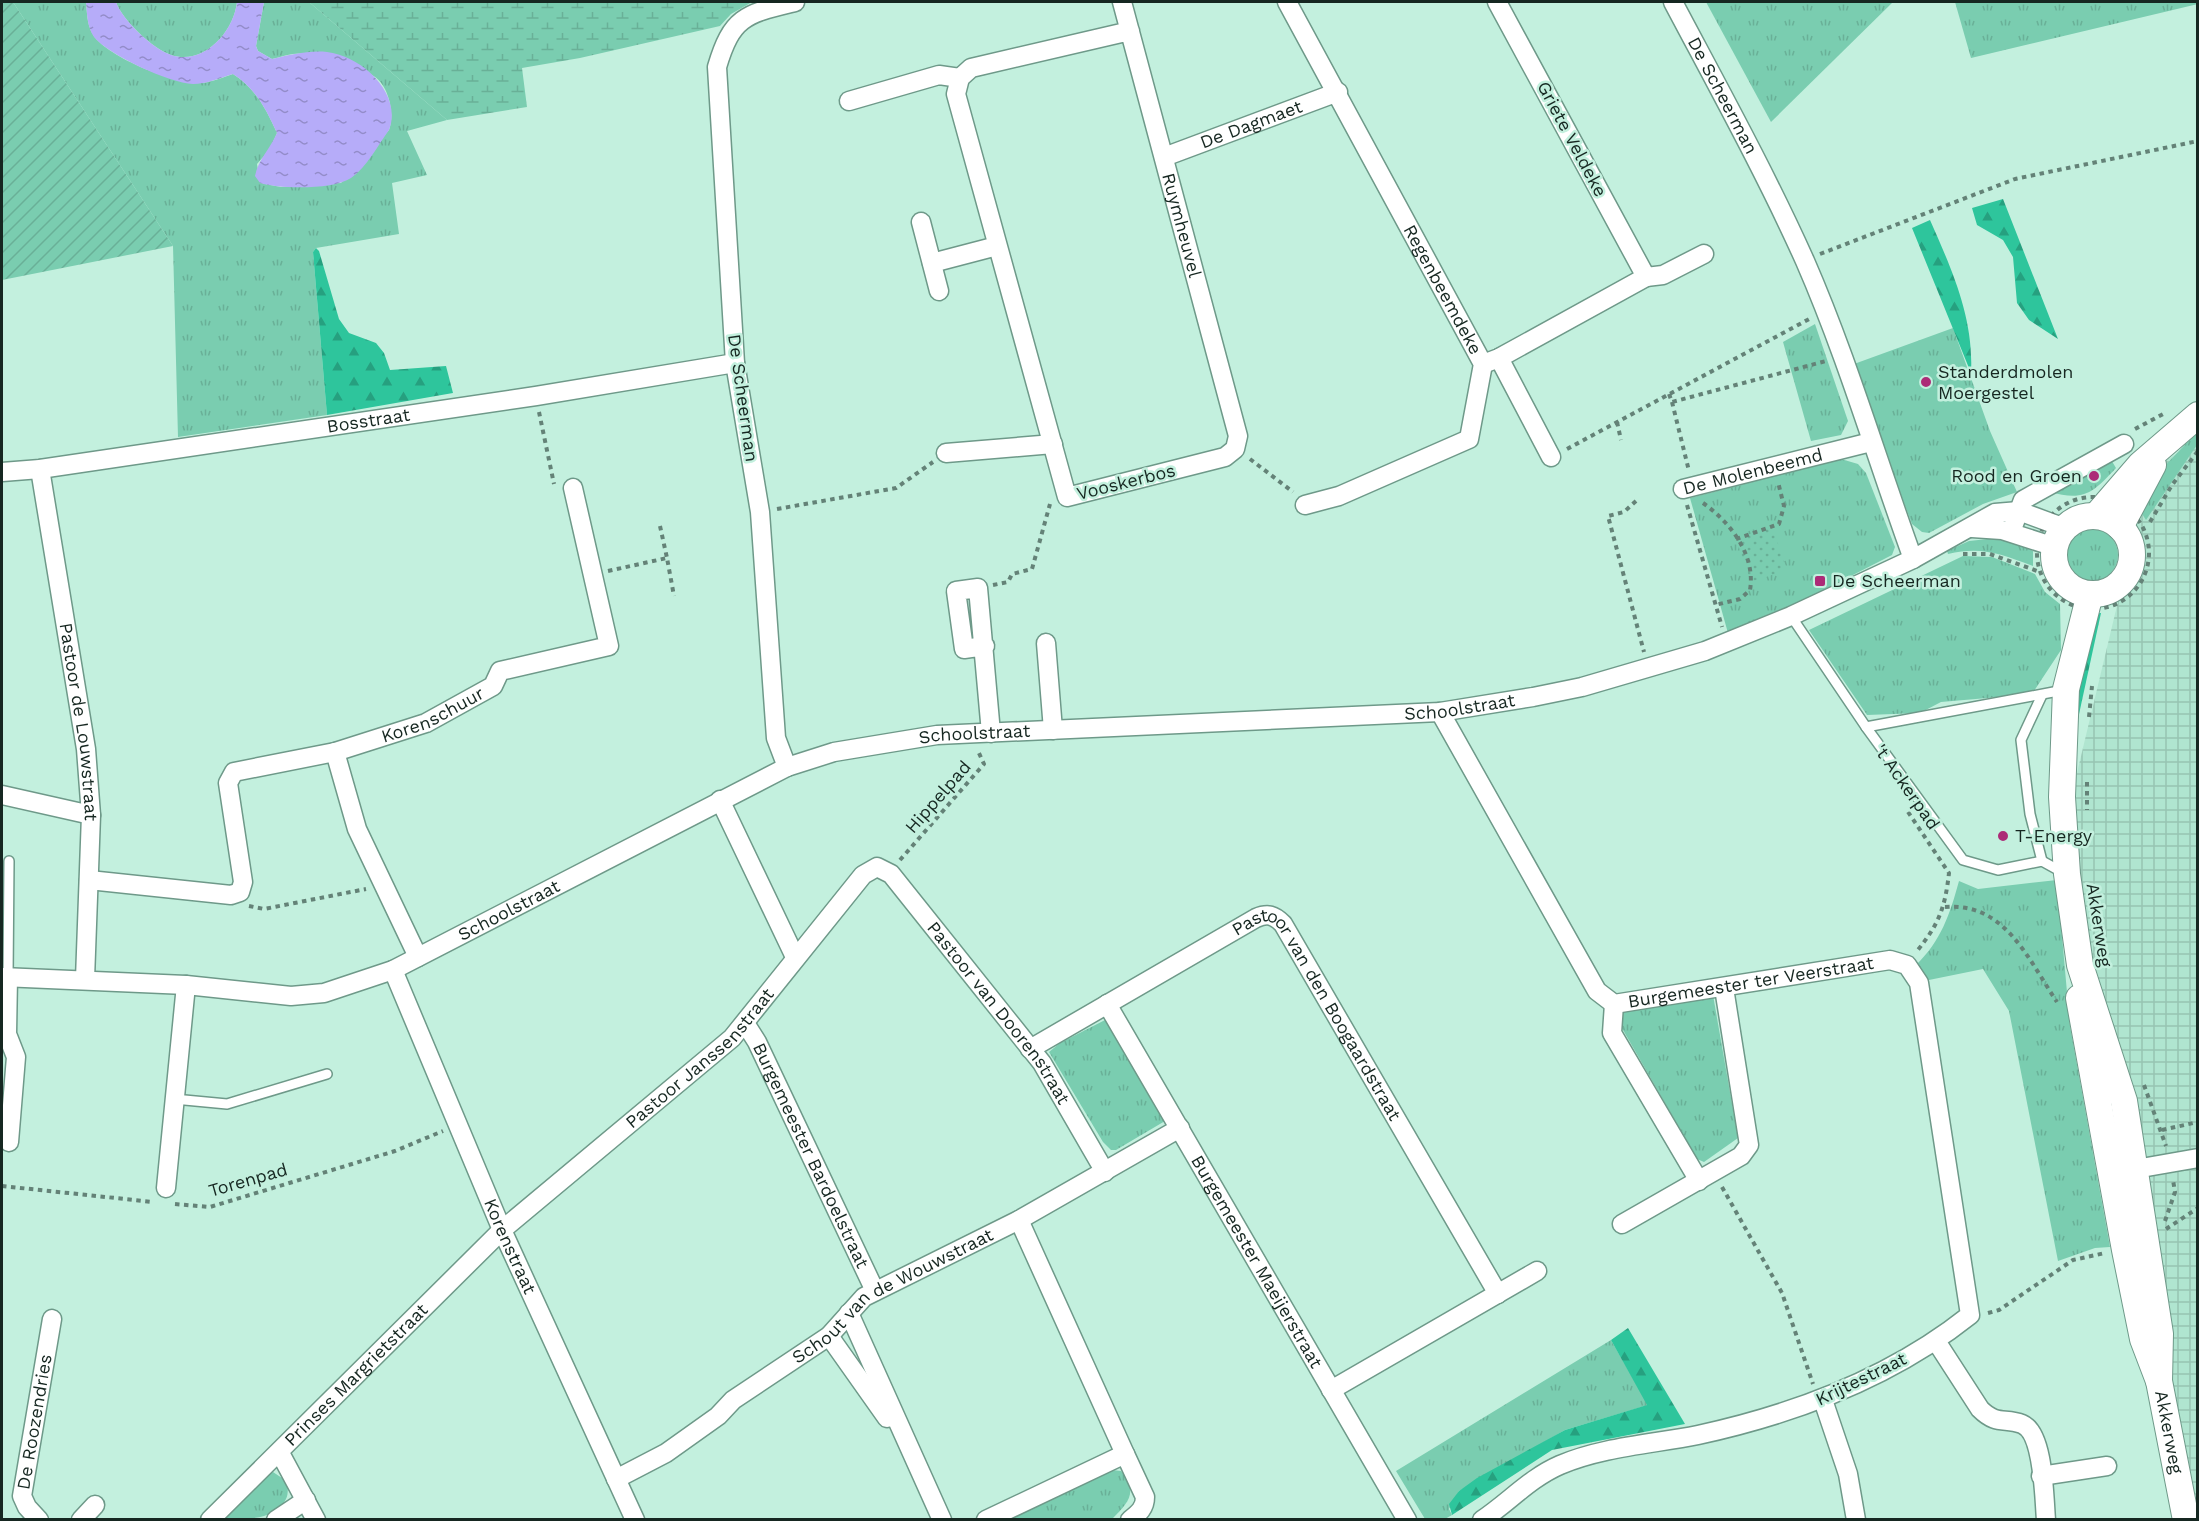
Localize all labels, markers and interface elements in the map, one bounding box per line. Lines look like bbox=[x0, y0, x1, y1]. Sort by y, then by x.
street label: De Scheerman bbox=[1684, 33, 1762, 157]
street label: Griete Veldeke bbox=[1533, 78, 1612, 200]
street label: De Dagmaet bbox=[1197, 95, 1305, 153]
street label: Ruymheuvel bbox=[1158, 171, 1206, 280]
street label: Regenbeemdeke bbox=[1400, 221, 1487, 358]
street label: De Scheerman bbox=[724, 333, 763, 463]
place label: Standerdmolen Moergestel bbox=[1938, 361, 2073, 403]
marker: Standerdmolen Moergestel bbox=[1919, 375, 1933, 389]
street label: Bosstraat bbox=[325, 404, 412, 437]
street label: De Molenbeemd bbox=[1681, 444, 1825, 499]
street label: Vooskerbos bbox=[1074, 459, 1177, 504]
place label: Rood en Groen bbox=[1951, 465, 2082, 486]
marker: Rood en Groen bbox=[2087, 469, 2101, 483]
place label: De Scheerman bbox=[1832, 570, 1961, 591]
marker: De Scheerman bbox=[1813, 574, 1827, 588]
street label: Pastoor de Louwstraat bbox=[55, 621, 102, 822]
street label: Korenschuur bbox=[379, 682, 487, 747]
street label: Schoolstraat bbox=[1404, 689, 1517, 724]
street label: Schoolstraat bbox=[917, 720, 1031, 748]
street label: 't Ackerpad bbox=[1870, 740, 1945, 833]
street label: Hippelpad bbox=[900, 756, 975, 837]
place label: T-Energy bbox=[2015, 825, 2093, 846]
marker: T-Energy bbox=[1996, 829, 2010, 843]
street label: Schoolstraat bbox=[454, 875, 564, 945]
street label: Akkerweg bbox=[2083, 882, 2117, 969]
street label: Pastoor van den Boogaardstraat bbox=[1228, 904, 1406, 1124]
street label: Pastoor van Doorenstraat bbox=[923, 917, 1075, 1108]
street label: Burgemeester ter Veerstraat bbox=[1626, 952, 1875, 1012]
street label: Pastoor Janssenstraat bbox=[621, 983, 778, 1132]
street label: Burgemeester Bardoelstraat bbox=[749, 1039, 874, 1272]
street label: Burgemeester Maeijerstraat bbox=[1187, 1151, 1328, 1372]
street label: Torenpad bbox=[206, 1158, 290, 1201]
street label: Korenstraat bbox=[480, 1195, 541, 1297]
street label: Schout van de Wouwstraat bbox=[788, 1223, 997, 1368]
street label: Prinses Margrietstraat bbox=[280, 1299, 432, 1450]
street label: Krijtestraat bbox=[1812, 1347, 1910, 1410]
street label: De Roozendries bbox=[12, 1352, 56, 1491]
street label: Akkerweg bbox=[2151, 1389, 2188, 1476]

